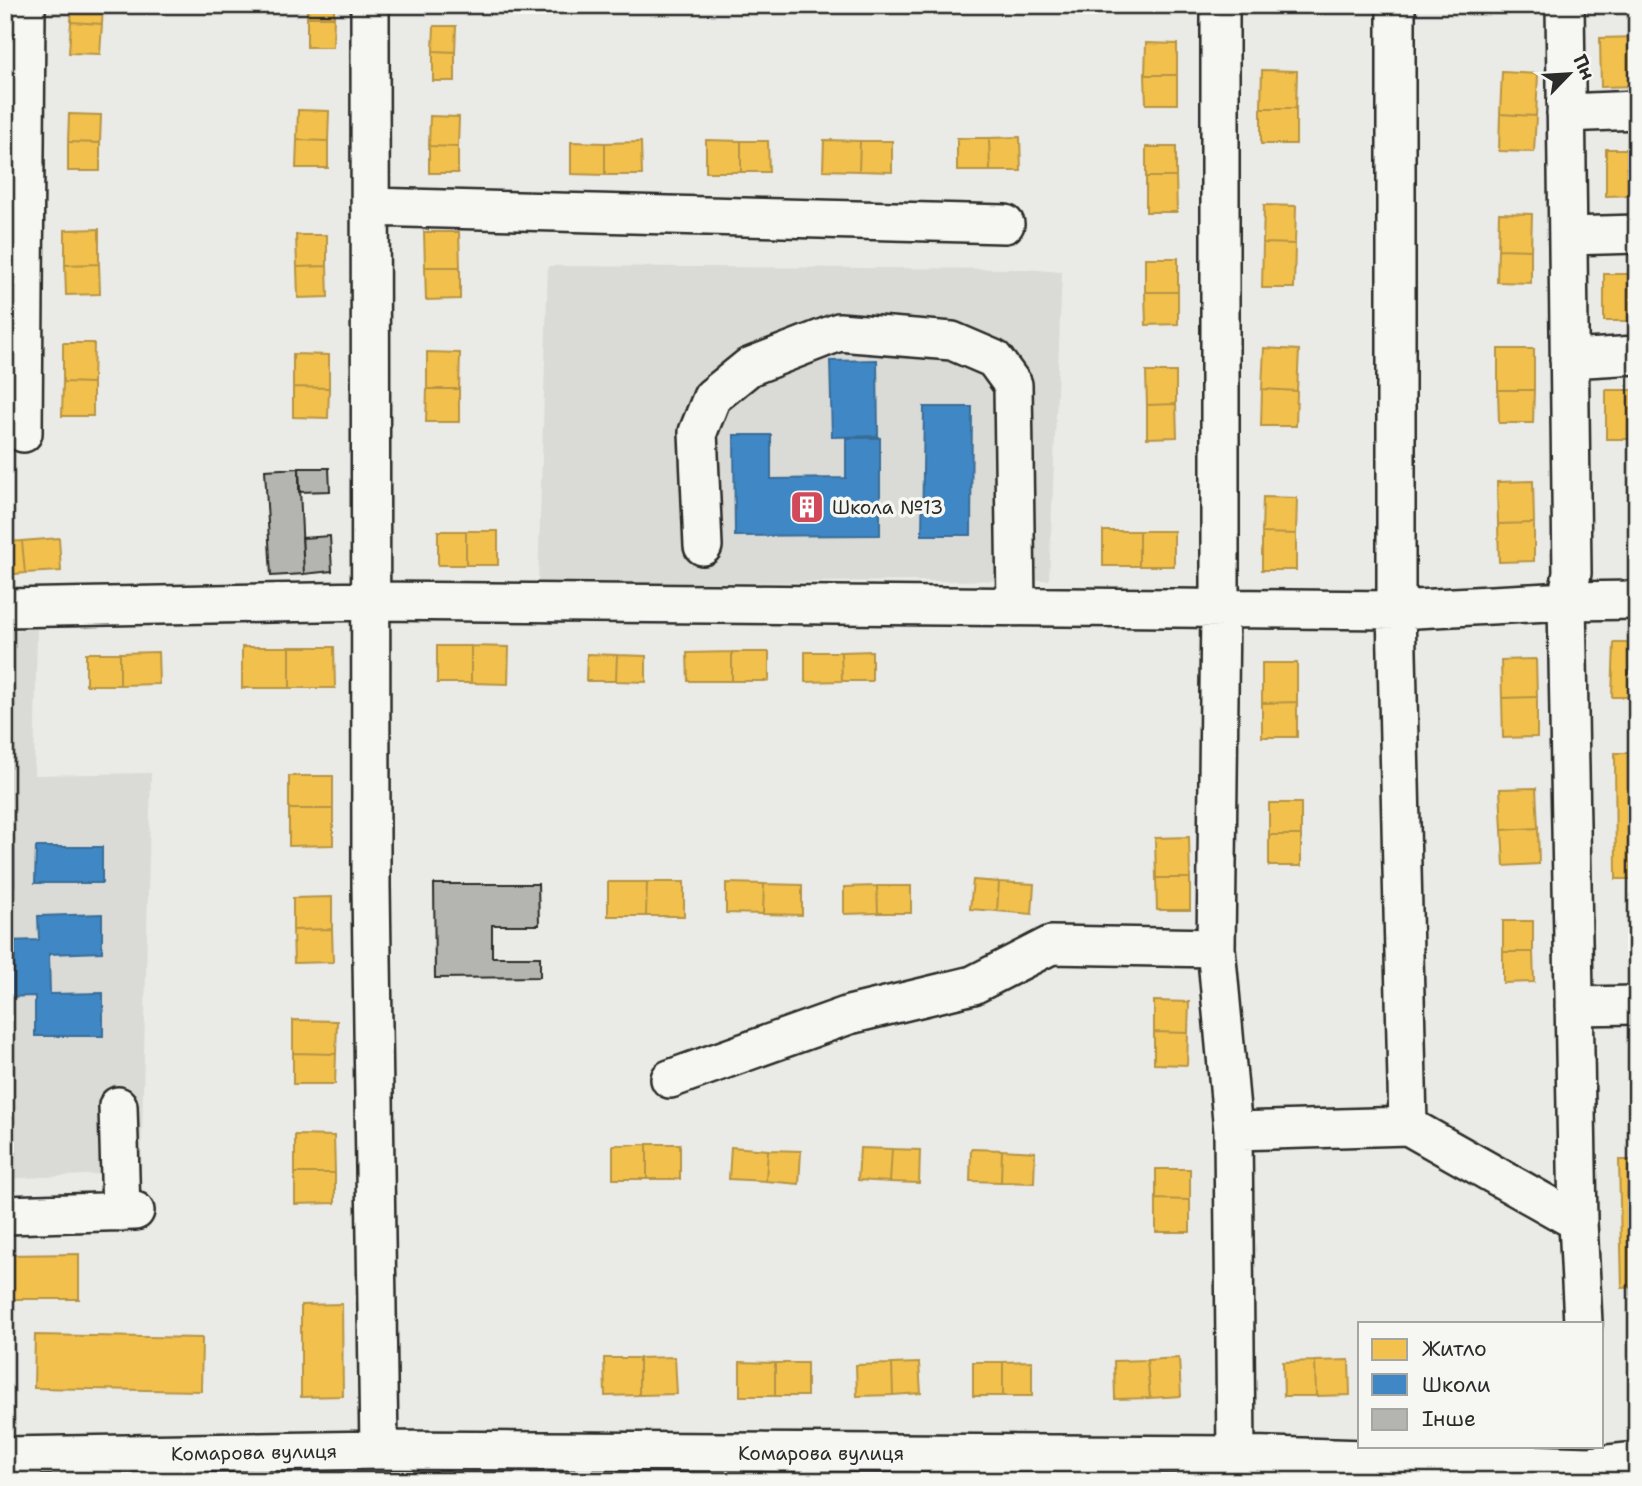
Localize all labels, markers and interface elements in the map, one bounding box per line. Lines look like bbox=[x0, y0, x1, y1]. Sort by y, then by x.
north arrow bbox=[1534, 38, 1604, 108]
text: Пн bbox=[1567, 50, 1601, 84]
building icon: Школа №13 bbox=[788, 488, 826, 526]
place label: Школа №13 bbox=[832, 495, 943, 520]
legend bbox=[1358, 1322, 1604, 1448]
text: Житло bbox=[1422, 1335, 1487, 1363]
text: Школи bbox=[1422, 1371, 1491, 1399]
text: Інше bbox=[1422, 1405, 1476, 1433]
street label: Комарова вулиця bbox=[171, 1439, 337, 1466]
street label: Комарова вулиця bbox=[738, 1441, 904, 1466]

